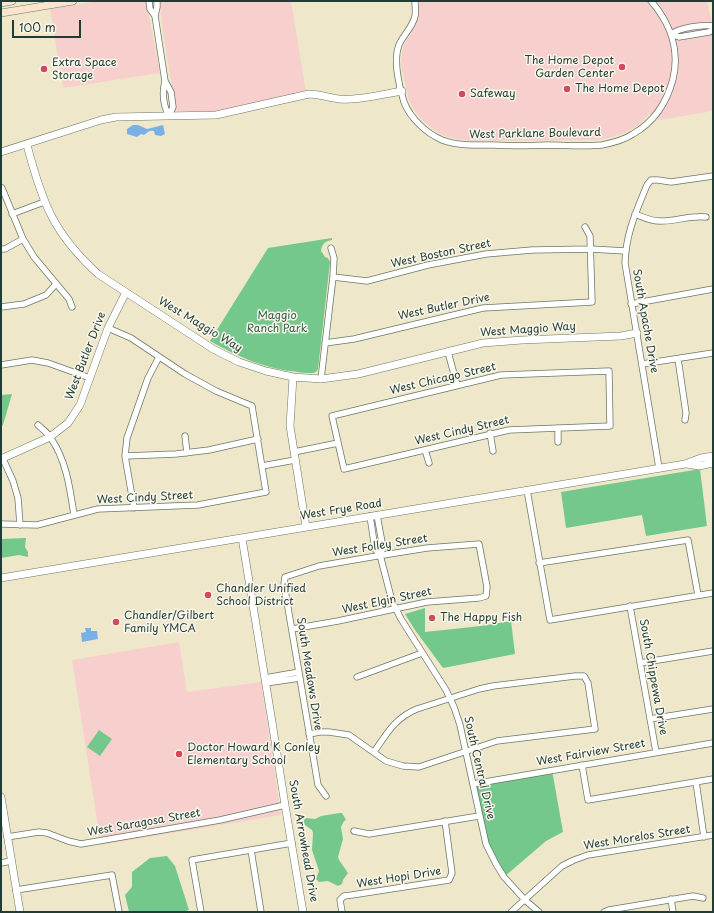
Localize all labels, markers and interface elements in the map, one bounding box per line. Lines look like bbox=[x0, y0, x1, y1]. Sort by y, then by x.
scale bar bbox=[14, 12, 83, 38]
text: 100 m bbox=[19, 18, 56, 36]
place label: The Home Depot Garden Center bbox=[525, 54, 614, 80]
place label: Extra Space Storage bbox=[52, 56, 117, 82]
marker: The Home Depot Garden Center bbox=[617, 62, 627, 72]
marker: Extra Space Storage bbox=[39, 64, 49, 74]
place label: The Home Depot bbox=[575, 82, 664, 96]
marker: The Home Depot bbox=[562, 84, 572, 94]
place label: Safeway bbox=[470, 87, 515, 101]
marker: Safeway bbox=[457, 89, 467, 99]
street label: West Parklane Boulevard bbox=[469, 126, 601, 142]
street label: West Boston Street bbox=[390, 237, 492, 271]
street label: South Apache Drive bbox=[629, 268, 661, 374]
street label: West Butler Drive bbox=[397, 291, 491, 323]
street label: West Maggio Way bbox=[156, 295, 244, 355]
park label: Maggio Ranch Park bbox=[247, 309, 307, 335]
street label: West Butler Drive bbox=[63, 310, 109, 402]
street label: West Maggio Way bbox=[480, 320, 576, 340]
street label: West Chicago Street bbox=[389, 360, 497, 398]
street label: West Cindy Street bbox=[414, 414, 510, 448]
street label: West Cindy Street bbox=[97, 489, 193, 507]
street label: West Frye Road bbox=[299, 497, 383, 523]
street label: West Folley Street bbox=[331, 532, 429, 560]
place label: Chandler Unified School District bbox=[216, 582, 306, 608]
street label: West Elgin Street bbox=[341, 585, 433, 617]
marker: Chandler Unified School District bbox=[203, 590, 213, 600]
place label: Chandler/Gilbert Family YMCA bbox=[124, 609, 214, 635]
place label: The Happy Fish bbox=[440, 611, 522, 625]
marker: The Happy Fish bbox=[427, 613, 437, 623]
street label: South Meadows Drive bbox=[294, 616, 324, 732]
marker: Chandler/Gilbert Family YMCA bbox=[111, 617, 121, 627]
street label: South Chippewa Drive bbox=[636, 618, 670, 736]
street label: South Central Drive bbox=[461, 715, 497, 821]
street label: West Fairview Street bbox=[536, 737, 646, 769]
place label: Doctor Howard K Conley Elementary School bbox=[187, 741, 320, 767]
marker: Doctor Howard K Conley Elementary School bbox=[174, 749, 184, 759]
street label: South Arrowhead Drive bbox=[286, 779, 320, 903]
street label: West Saragosa Street bbox=[86, 807, 202, 839]
street label: West Morelos Street bbox=[583, 823, 691, 853]
street label: West Hopi Drive bbox=[356, 865, 442, 891]

